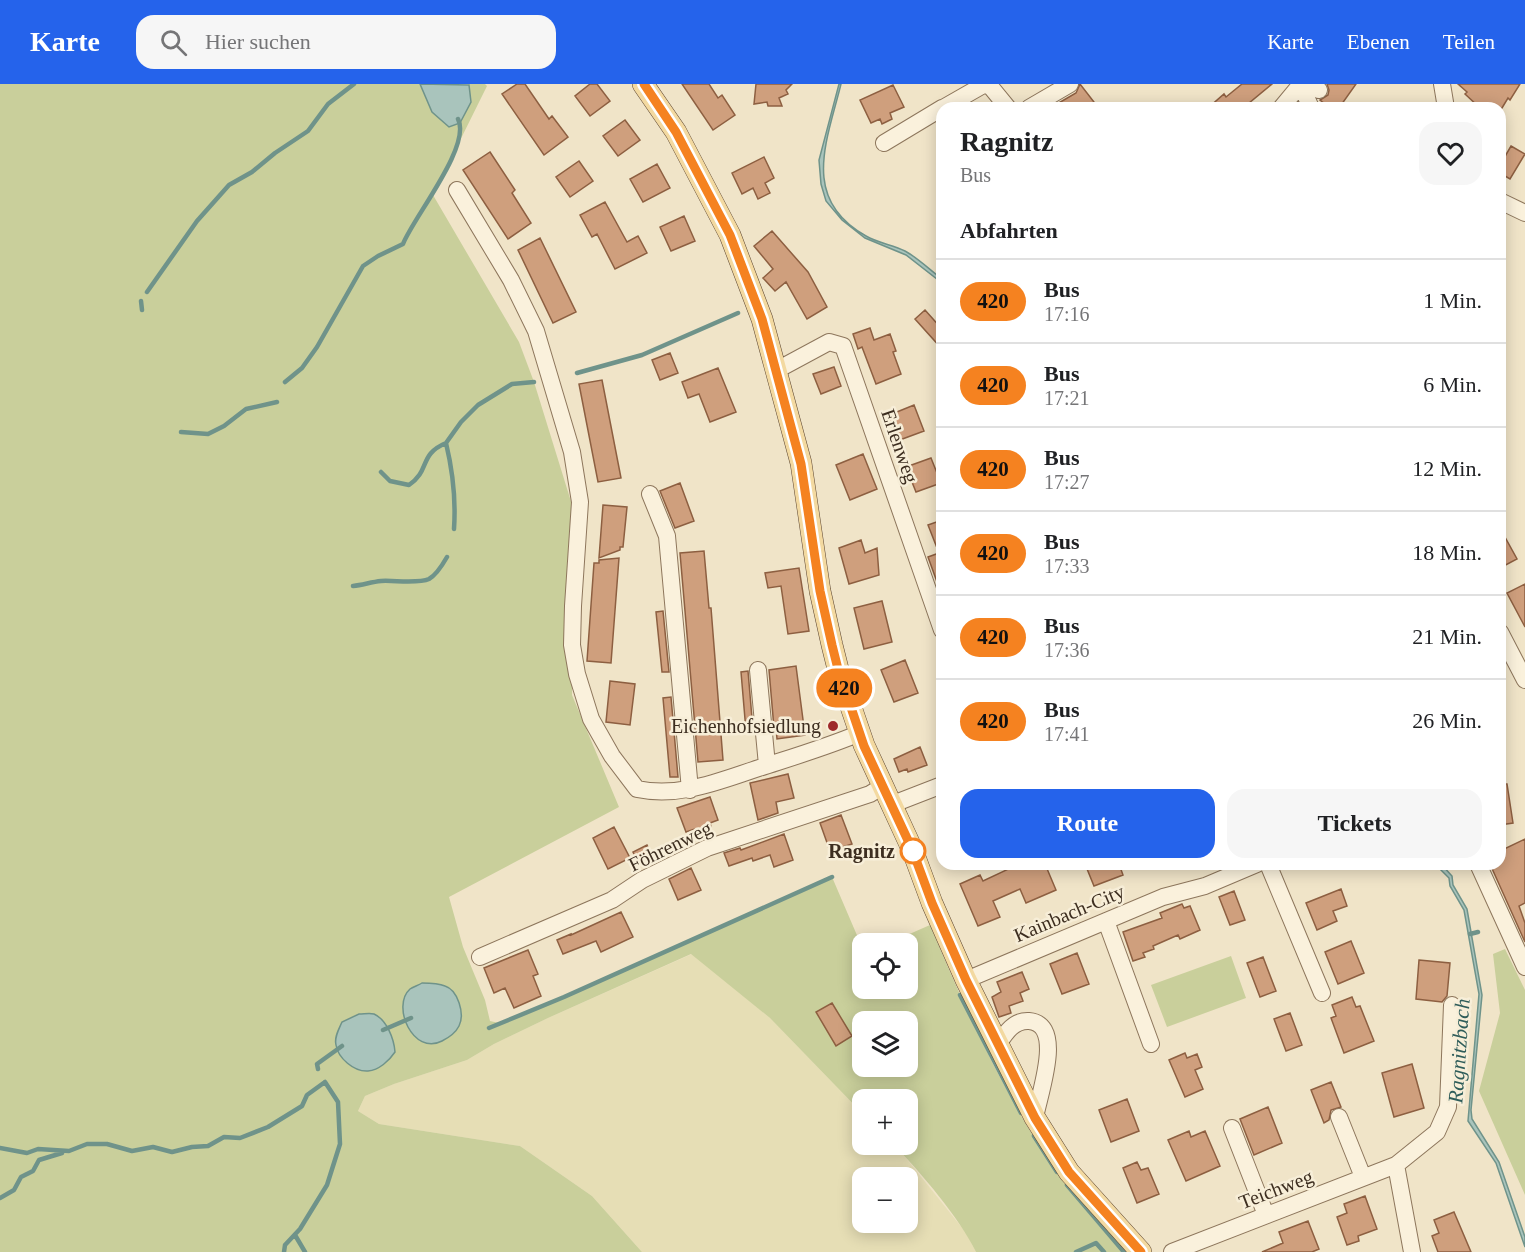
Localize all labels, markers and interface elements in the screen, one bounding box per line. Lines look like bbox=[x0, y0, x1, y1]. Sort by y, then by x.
search box bbox=[136, 15, 556, 69]
text: Karte bbox=[30, 26, 100, 57]
icon: search bbox=[157, 26, 190, 59]
text: Hier suchen bbox=[205, 29, 311, 54]
text: Karte bbox=[1267, 30, 1314, 54]
text: Ebenen bbox=[1347, 30, 1410, 54]
text: Teilen bbox=[1443, 30, 1495, 54]
button: heart bbox=[1419, 122, 1482, 185]
text: Ragnitz bbox=[960, 126, 1053, 157]
text: Bus bbox=[960, 164, 991, 186]
text: Abfahrten bbox=[960, 218, 1058, 243]
text: Bus bbox=[1044, 277, 1079, 302]
text: 1 Min. bbox=[1423, 288, 1482, 313]
text: 420 bbox=[977, 289, 1009, 313]
text: 17:16 bbox=[1044, 303, 1090, 325]
text: Bus bbox=[1044, 361, 1079, 386]
text: 6 Min. bbox=[1423, 372, 1482, 397]
text: 420 bbox=[977, 373, 1009, 397]
text: 17:21 bbox=[1044, 387, 1090, 409]
street label: Erlenweg bbox=[876, 406, 923, 486]
text: Bus bbox=[1044, 445, 1079, 470]
text: 12 Min. bbox=[1412, 456, 1482, 481]
text: 420 bbox=[977, 457, 1009, 481]
text: 17:27 bbox=[1044, 471, 1090, 493]
text: Bus bbox=[1044, 529, 1079, 554]
text: 18 Min. bbox=[1412, 540, 1482, 565]
text: 420 bbox=[977, 541, 1009, 565]
text: 17:33 bbox=[1044, 555, 1090, 577]
text: Bus bbox=[1044, 613, 1079, 638]
text: 21 Min. bbox=[1412, 624, 1482, 649]
text: 420 bbox=[977, 625, 1009, 649]
text: 17:36 bbox=[1044, 639, 1090, 661]
line badge: 420 bbox=[810, 668, 878, 708]
text: 420 bbox=[828, 676, 860, 700]
text: Bus bbox=[1044, 697, 1079, 722]
text: 26 Min. bbox=[1412, 708, 1482, 733]
text: 420 bbox=[977, 709, 1009, 733]
place label: Eichenhofsiedlung bbox=[671, 715, 821, 738]
marker: Eichenhofsiedlung bbox=[826, 719, 840, 733]
text: 17:41 bbox=[1044, 723, 1090, 745]
button: Route bbox=[960, 789, 1215, 858]
button: Tickets bbox=[1227, 789, 1482, 858]
street label: Föhrenweg bbox=[625, 816, 716, 877]
marker: Ragnitz bbox=[900, 838, 926, 864]
place label: Ragnitz bbox=[828, 840, 895, 863]
street label: Kainbach-City bbox=[1011, 880, 1128, 947]
map controls bbox=[852, 933, 918, 1233]
button: locate bbox=[852, 933, 918, 999]
water label: Ragnitzbach bbox=[1443, 998, 1475, 1105]
button: layers bbox=[852, 1011, 918, 1077]
button: + bbox=[852, 1089, 918, 1155]
street label: Teichweg bbox=[1236, 1165, 1316, 1214]
button: − bbox=[852, 1167, 918, 1233]

